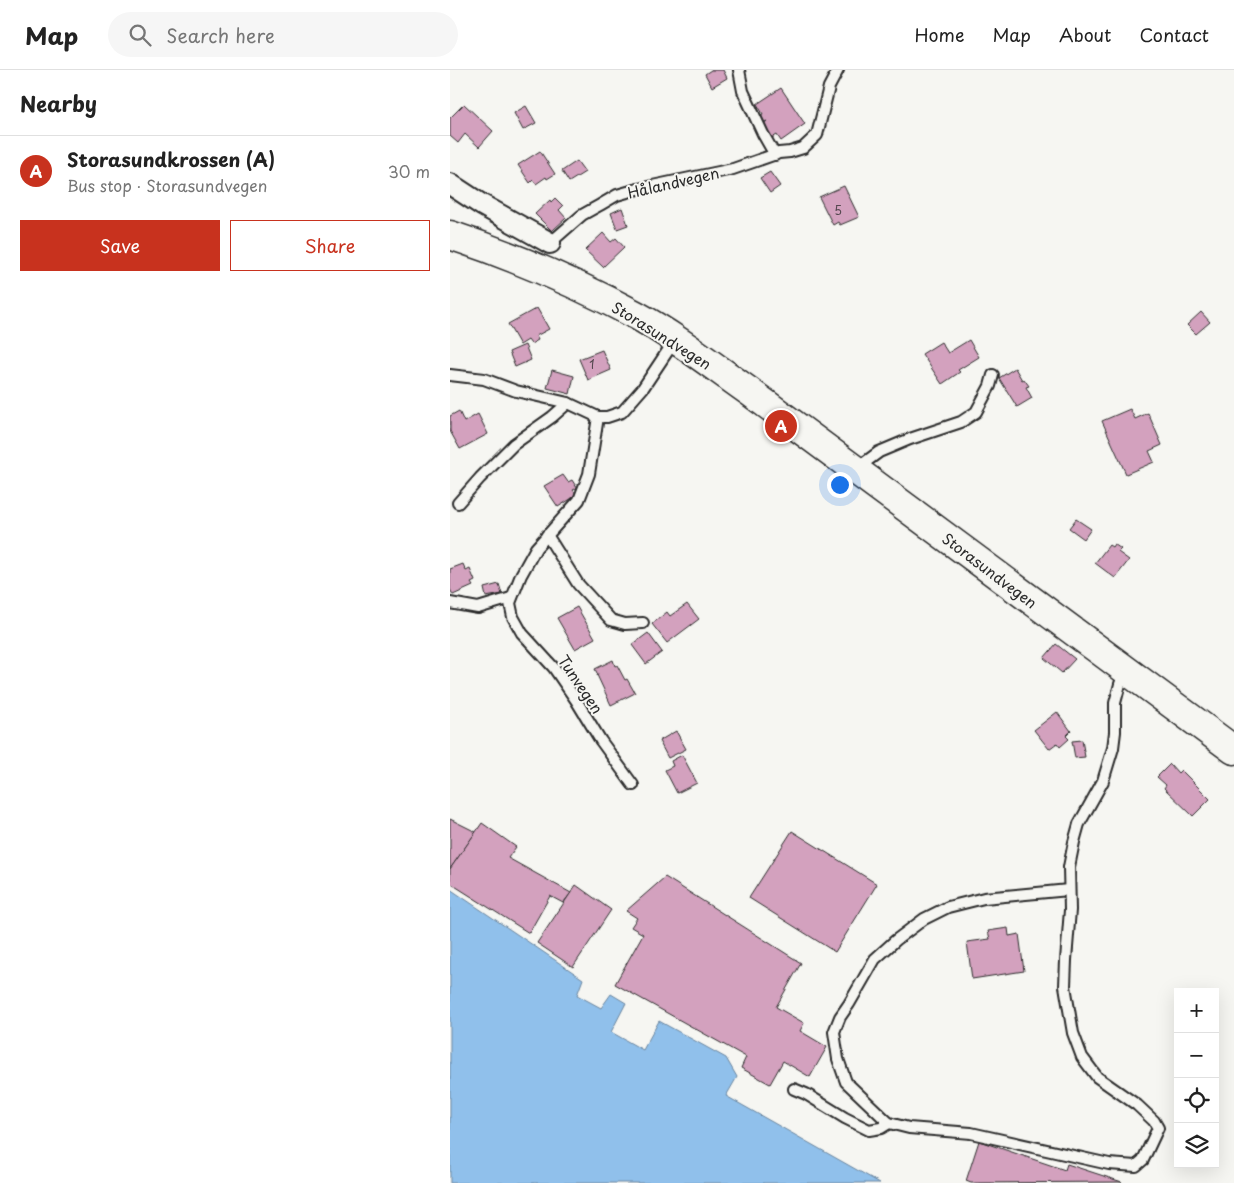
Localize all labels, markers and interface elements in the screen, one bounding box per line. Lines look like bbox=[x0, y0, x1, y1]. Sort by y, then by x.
search box bbox=[108, 12, 458, 57]
text: Map bbox=[25, 17, 78, 53]
icon: search bbox=[126, 21, 154, 49]
text: Search here bbox=[166, 21, 275, 49]
text: Home bbox=[914, 21, 964, 48]
text: Map bbox=[992, 21, 1031, 48]
text: About bbox=[1059, 21, 1111, 48]
text: Contact bbox=[1139, 21, 1209, 48]
text: Nearby bbox=[20, 87, 97, 119]
text: Storasundkrossen (A) bbox=[67, 145, 275, 173]
text: A bbox=[30, 159, 42, 183]
text: 30 m bbox=[388, 159, 430, 183]
street label: Hålandvegen bbox=[625, 160, 721, 204]
text: Bus stop · Storasundvegen bbox=[67, 173, 267, 197]
house number: 5 bbox=[834, 201, 842, 219]
button: Save bbox=[20, 220, 220, 271]
button: Share bbox=[230, 220, 430, 271]
street label: Storasundvegen bbox=[608, 295, 716, 375]
house number: 1 bbox=[589, 355, 595, 373]
pin: A bbox=[765, 407, 797, 445]
your location bbox=[827, 472, 853, 498]
street label: Storasundvegen bbox=[938, 527, 1042, 613]
street label: Tunvegen bbox=[553, 650, 609, 718]
map controls bbox=[1174, 988, 1219, 1168]
button: + bbox=[1174, 988, 1219, 1033]
button: − bbox=[1174, 1033, 1219, 1078]
button: locate bbox=[1174, 1078, 1219, 1123]
button: layers bbox=[1174, 1123, 1219, 1168]

